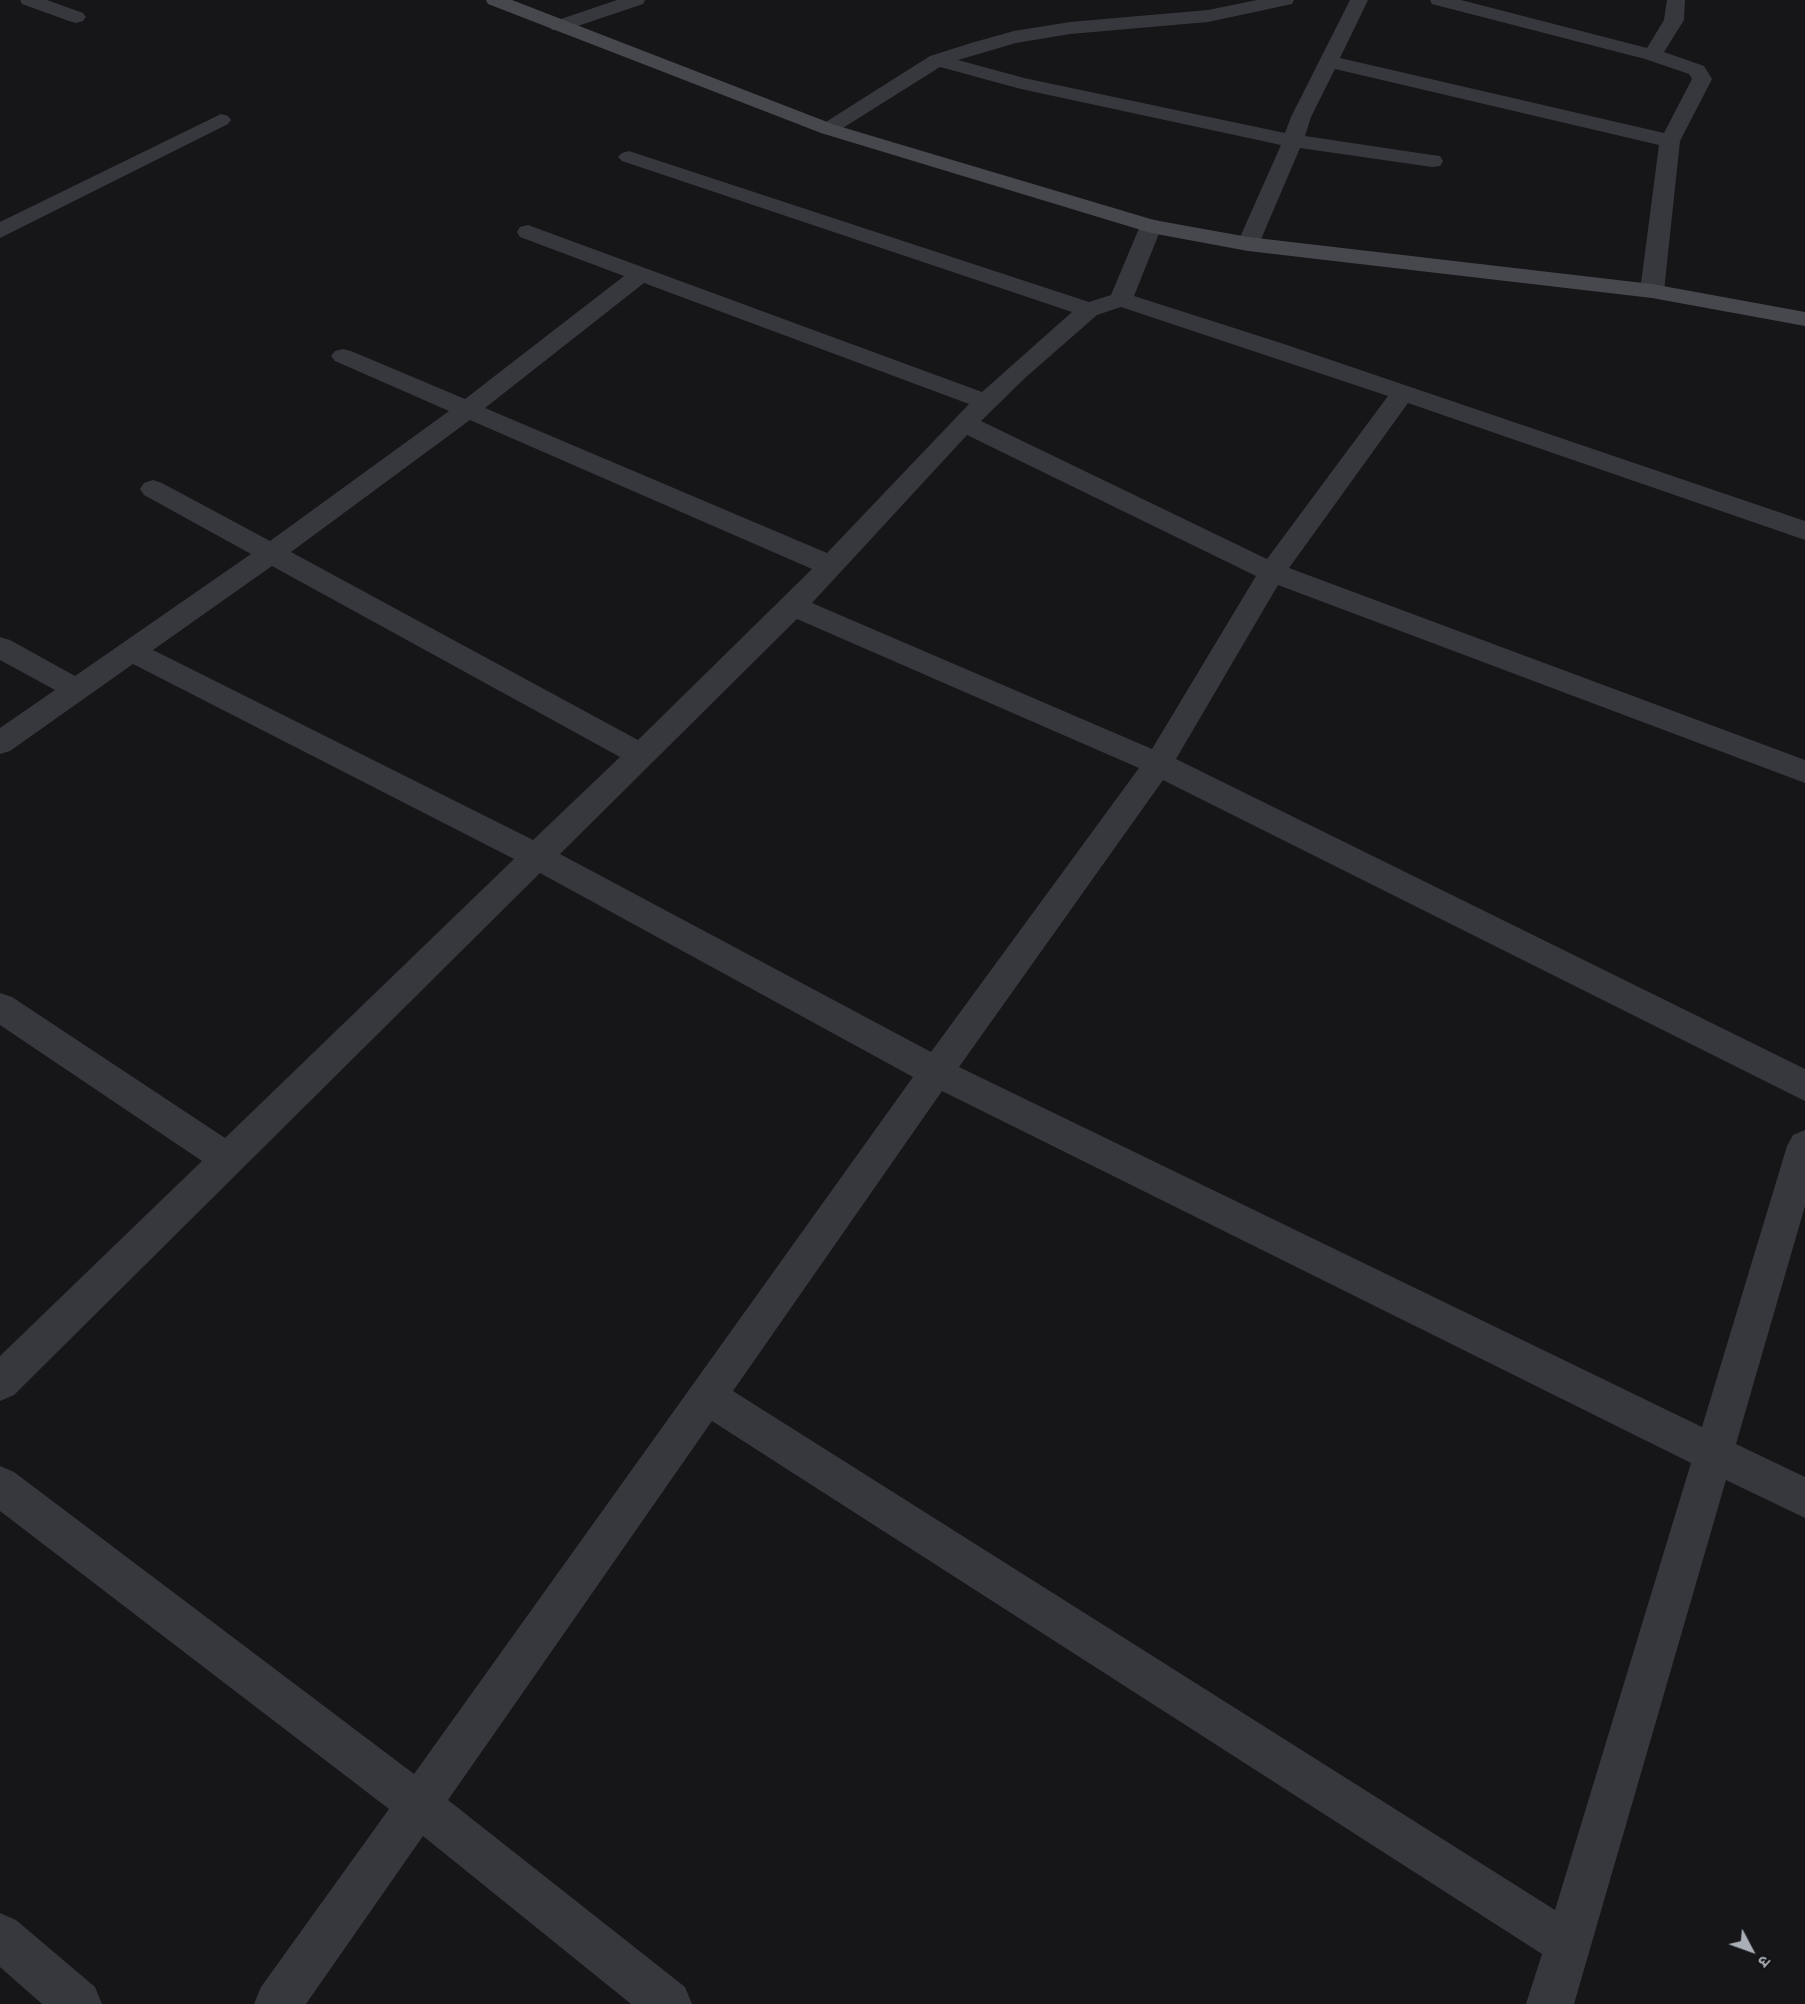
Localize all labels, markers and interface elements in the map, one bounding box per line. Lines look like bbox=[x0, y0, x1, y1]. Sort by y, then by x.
north arrow bbox=[1721, 1920, 1781, 1980]
text: उ bbox=[1753, 1951, 1776, 1973]

